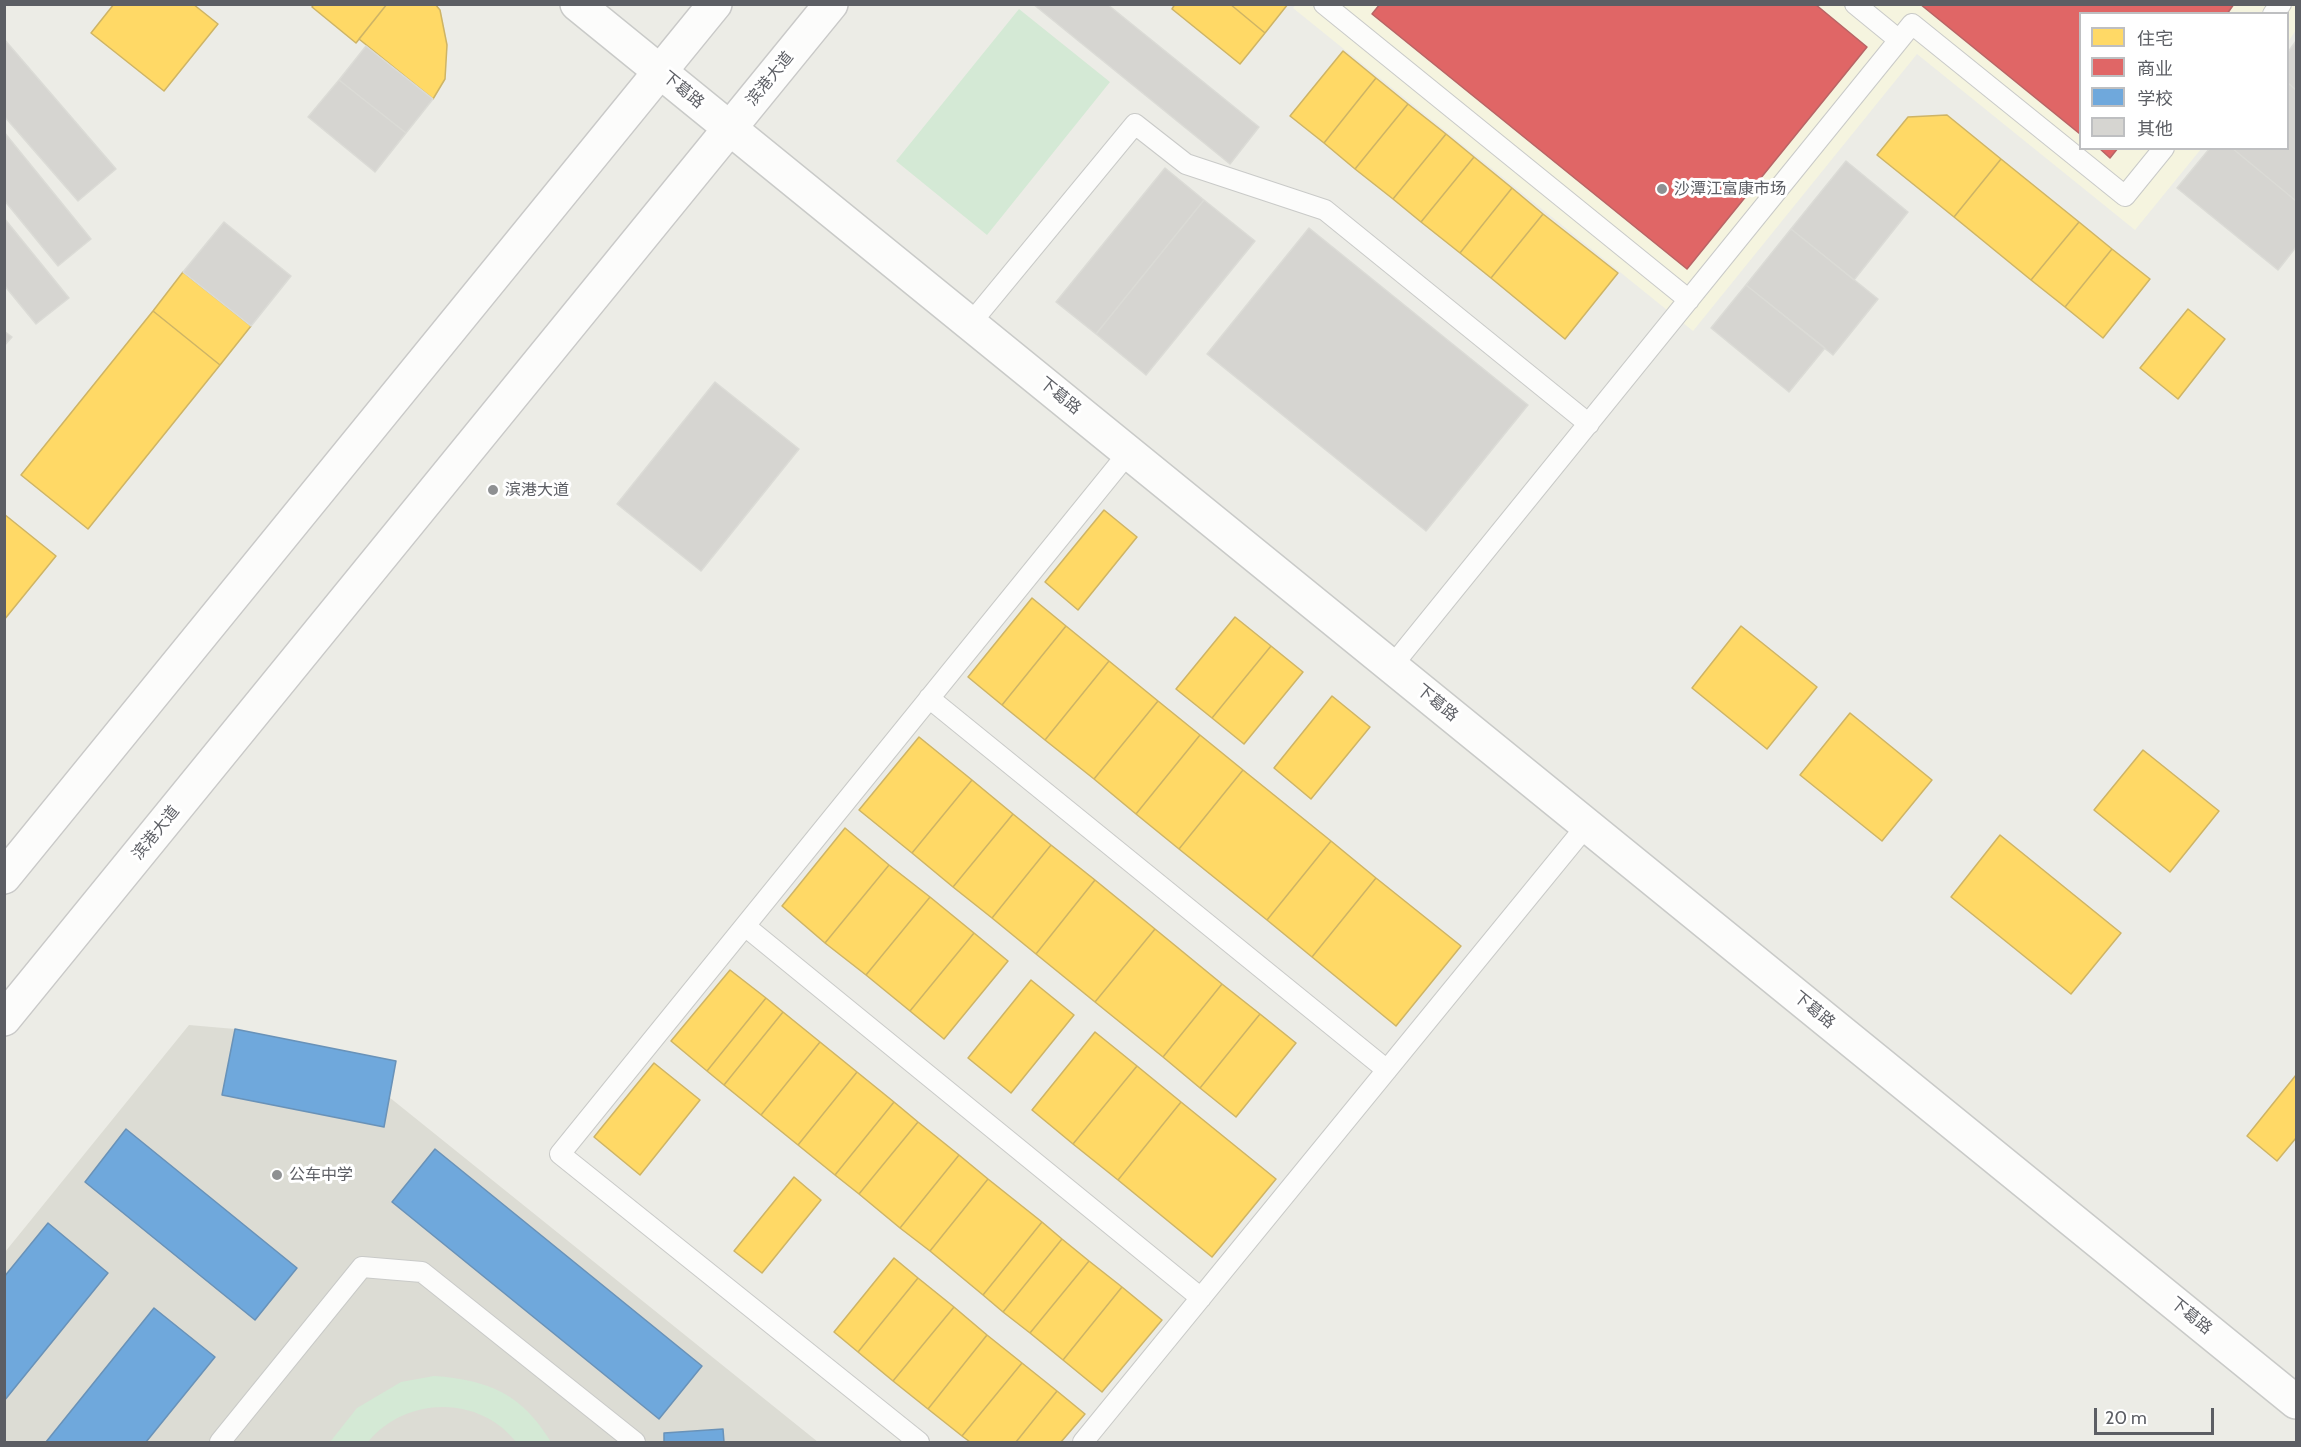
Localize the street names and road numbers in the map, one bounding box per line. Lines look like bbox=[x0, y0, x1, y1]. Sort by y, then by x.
street label: 滨港大道 bbox=[742, 48, 798, 110]
street label: 下葛路 bbox=[658, 67, 708, 113]
street label: 下葛路 bbox=[1035, 373, 1085, 419]
street label: 下葛路 bbox=[1412, 680, 1462, 726]
street label: 滨港大道 bbox=[128, 802, 184, 864]
street label: 下葛路 bbox=[1789, 987, 1839, 1033]
street label: 下葛路 bbox=[2166, 1293, 2216, 1339]

